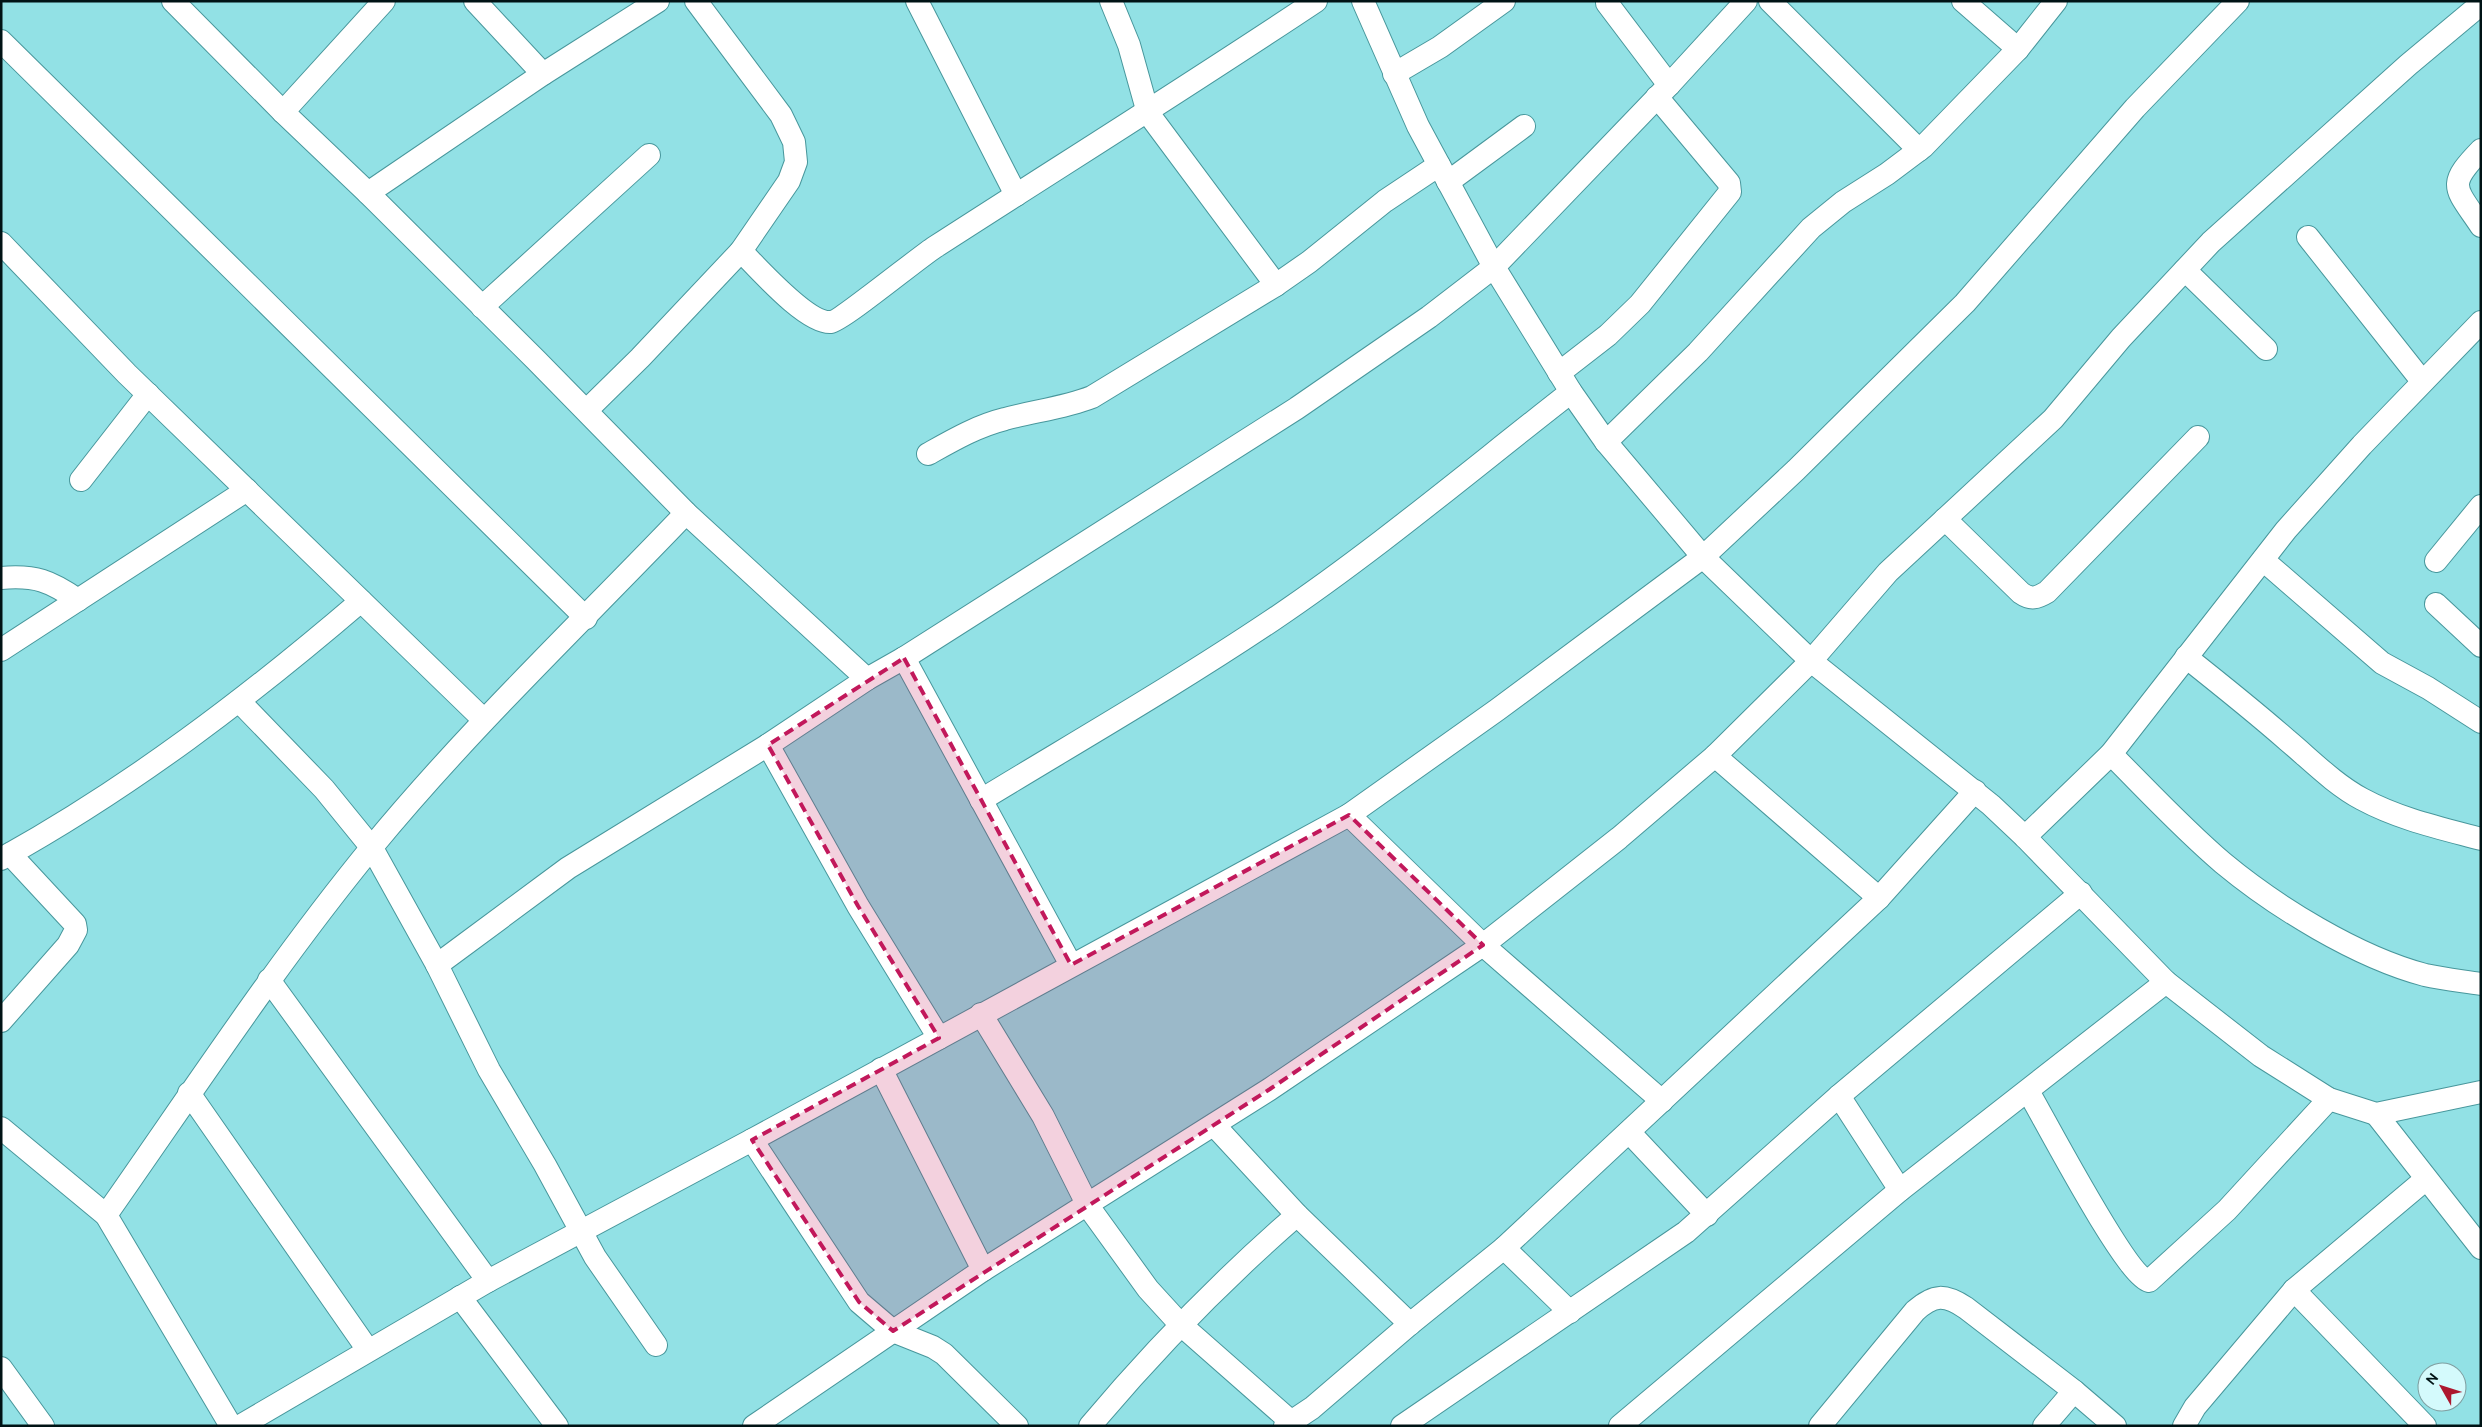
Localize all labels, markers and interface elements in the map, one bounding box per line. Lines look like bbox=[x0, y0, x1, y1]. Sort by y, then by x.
north arrow bbox=[2417, 1362, 2467, 1412]
text: N bbox=[2422, 1370, 2441, 1388]

